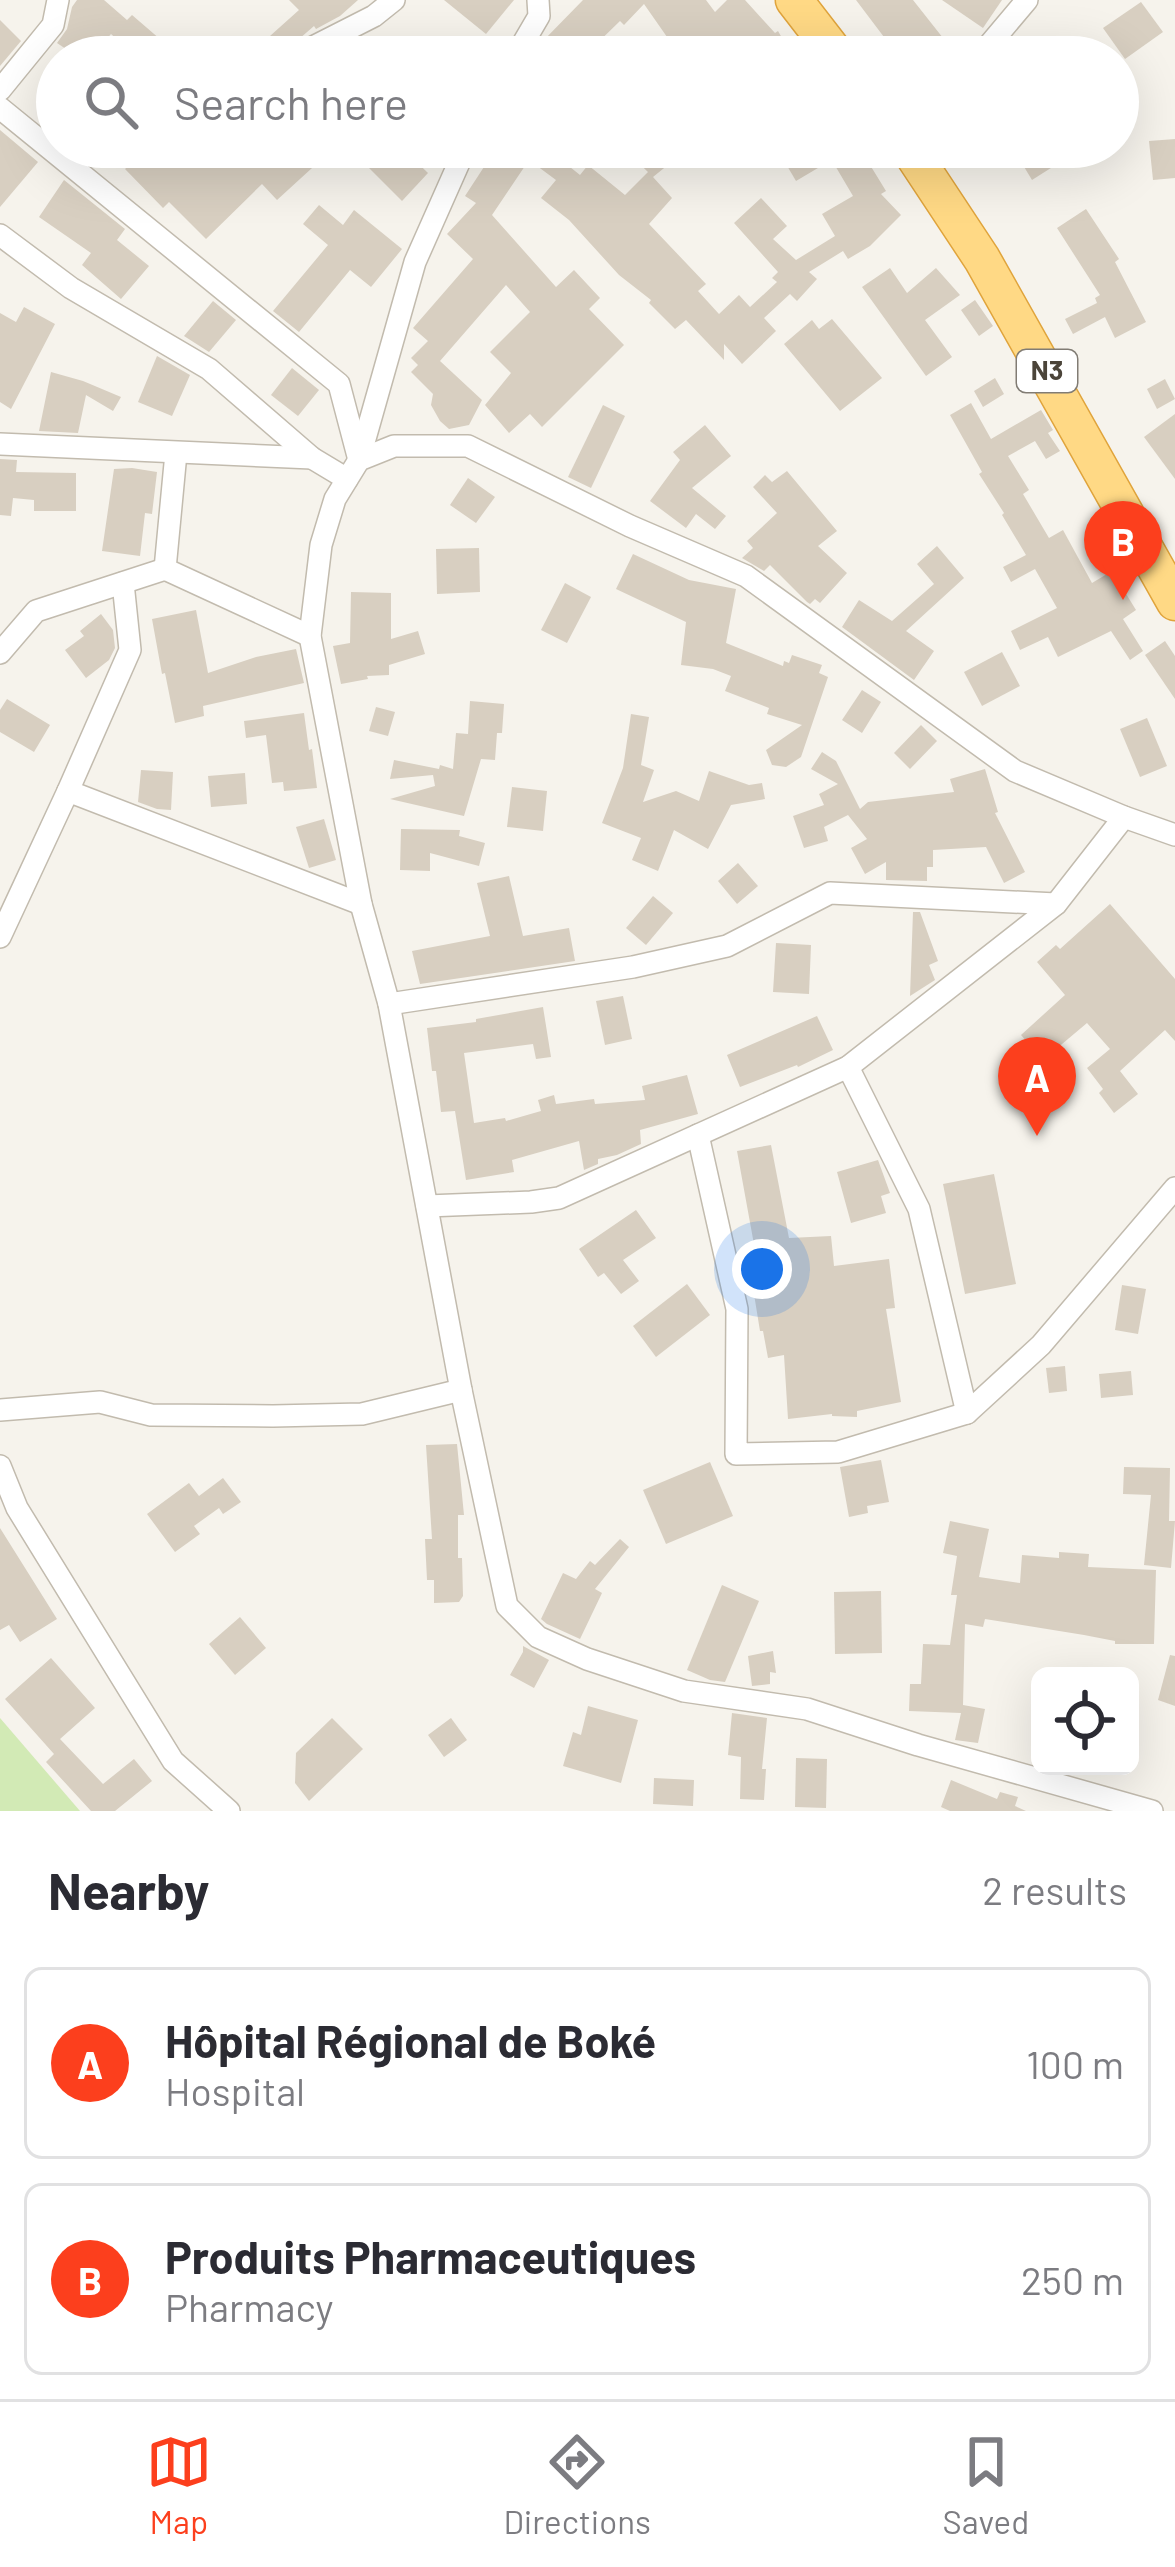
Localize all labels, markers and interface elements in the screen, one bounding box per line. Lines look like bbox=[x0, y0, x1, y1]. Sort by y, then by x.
search box bbox=[36, 36, 1139, 168]
icon: search bbox=[78, 69, 144, 135]
text: Search here bbox=[174, 75, 408, 129]
road number: N3 bbox=[1017, 350, 1077, 392]
pin: B bbox=[1084, 501, 1162, 600]
pin: A bbox=[998, 1037, 1076, 1136]
your location bbox=[732, 1239, 792, 1299]
map controls bbox=[1031, 1667, 1139, 1775]
button: locate bbox=[1031, 1667, 1139, 1775]
text: Nearby bbox=[48, 1859, 209, 1920]
text: 2 results bbox=[982, 1866, 1127, 1913]
text: Hôpital Régional de Boké bbox=[165, 2013, 656, 2067]
text: A bbox=[77, 2040, 103, 2087]
text: 100 m bbox=[1026, 2040, 1124, 2087]
text: Hospital bbox=[165, 2067, 305, 2114]
text: Produits Pharmaceutiques bbox=[165, 2229, 696, 2283]
text: B bbox=[78, 2256, 102, 2303]
text: 250 m bbox=[1021, 2256, 1124, 2303]
text: Pharmacy bbox=[165, 2283, 333, 2330]
tab: Map bbox=[146, 2429, 212, 2541]
tab: Directions bbox=[503, 2429, 651, 2541]
tab: Saved bbox=[943, 2429, 1029, 2541]

